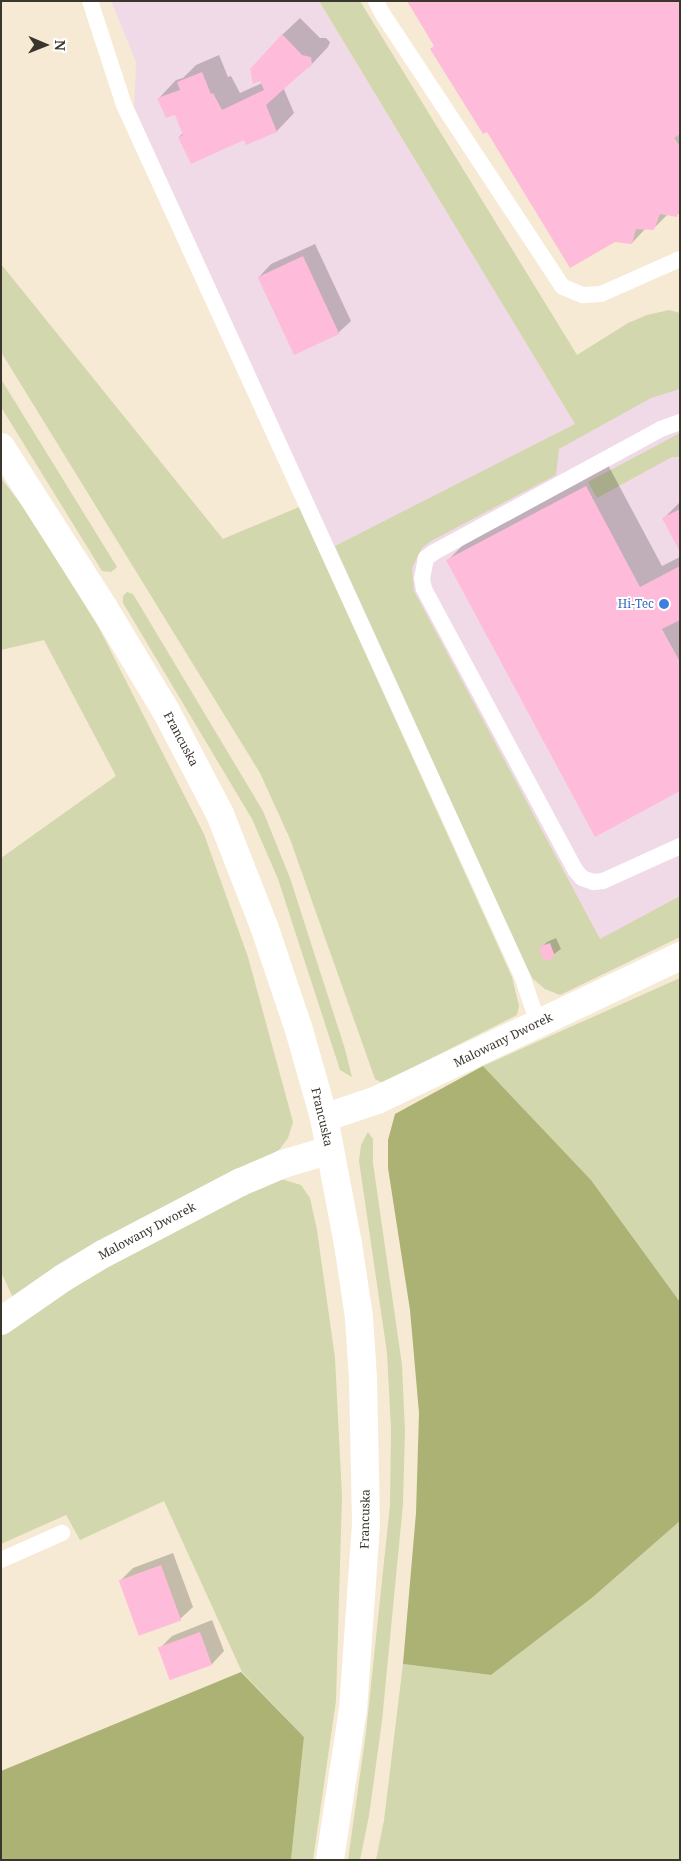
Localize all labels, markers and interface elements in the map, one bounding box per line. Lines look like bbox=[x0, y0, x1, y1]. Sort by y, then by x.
north arrow bbox=[20, 20, 70, 70]
text: N bbox=[51, 40, 70, 51]
place label: Hi-Tec bbox=[618, 597, 654, 611]
marker: Hi-Tec bbox=[658, 598, 670, 610]
street label: Francuska bbox=[161, 709, 201, 769]
street label: Malowany Dworek bbox=[451, 1010, 555, 1070]
street label: Francuska bbox=[308, 1086, 336, 1148]
street label: Malowany Dworek bbox=[96, 1199, 198, 1263]
street label: Francuska bbox=[357, 1489, 373, 1549]

